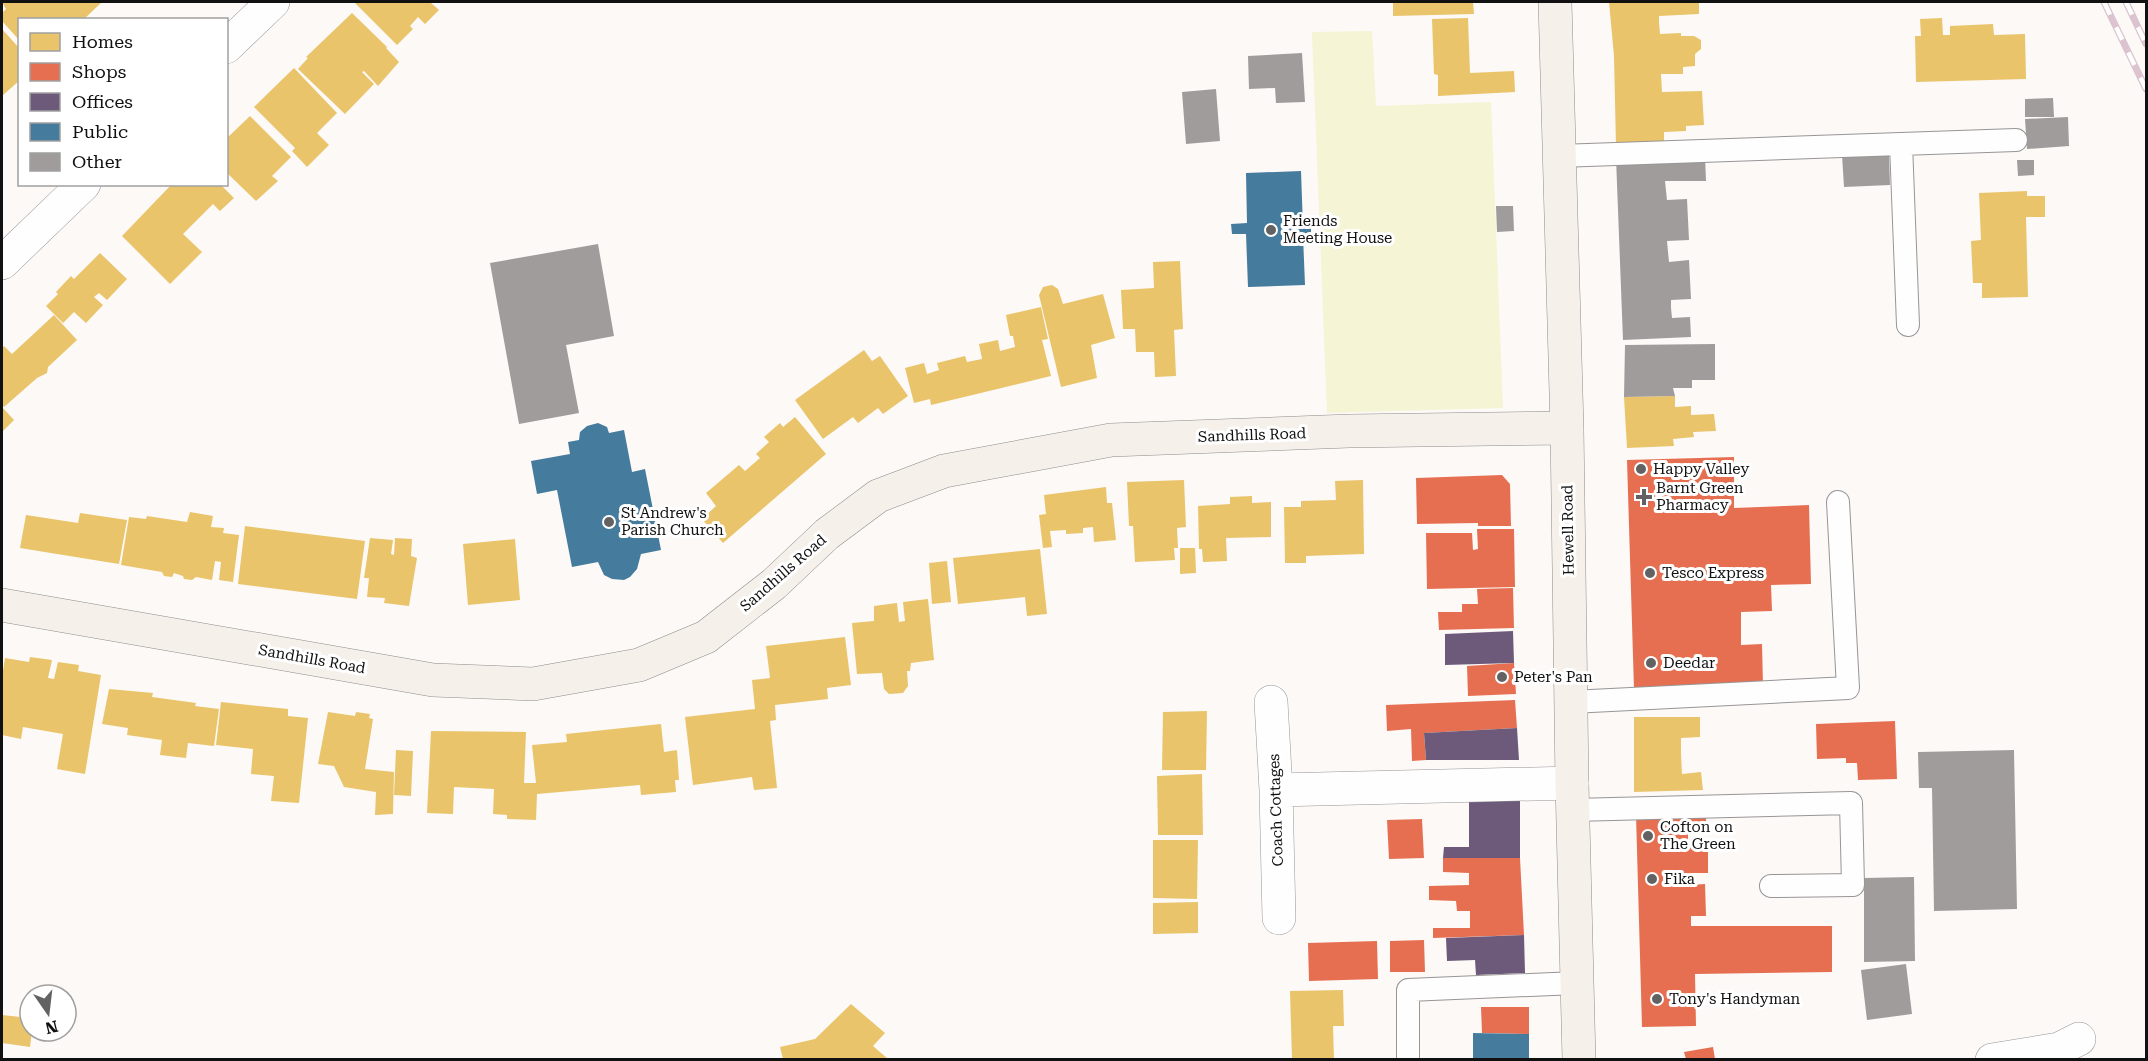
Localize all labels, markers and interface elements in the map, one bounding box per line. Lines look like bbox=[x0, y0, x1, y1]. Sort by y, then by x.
legend bbox=[18, 18, 228, 186]
text: Homes bbox=[72, 31, 133, 52]
text: Shops bbox=[72, 61, 126, 82]
text: Offices bbox=[72, 91, 133, 112]
text: Public bbox=[72, 121, 128, 142]
text: Other bbox=[72, 151, 122, 172]
place label: Friends Meeting House bbox=[1283, 212, 1392, 247]
marker: Friends Meeting House bbox=[1264, 223, 1278, 237]
street label: Sandhills Road bbox=[1198, 424, 1307, 446]
place label: Happy Valley bbox=[1653, 460, 1749, 478]
marker: Happy Valley bbox=[1634, 462, 1648, 476]
place label: Barnt Green Pharmacy bbox=[1656, 479, 1744, 514]
street label: Hewell Road bbox=[1558, 484, 1578, 575]
marker: Barnt Green Pharmacy bbox=[1637, 490, 1651, 504]
place label: St Andrew's Parish Church bbox=[621, 504, 724, 539]
marker: St Andrew's Parish Church bbox=[602, 515, 616, 529]
street label: Sandhills Road bbox=[736, 530, 830, 615]
place label: Tesco Express bbox=[1662, 564, 1764, 582]
marker: Tesco Express bbox=[1643, 566, 1657, 580]
street label: Sandhills Road bbox=[257, 641, 367, 677]
place label: Deedar bbox=[1663, 654, 1715, 672]
marker: Deedar bbox=[1644, 656, 1658, 670]
place label: Peter's Pan bbox=[1514, 668, 1593, 686]
marker: Peter's Pan bbox=[1495, 670, 1509, 684]
street label: Coach Cottages bbox=[1265, 753, 1287, 867]
place label: Cofton on The Green bbox=[1660, 818, 1736, 853]
marker: Cofton on The Green bbox=[1641, 829, 1655, 843]
place label: Fika bbox=[1664, 870, 1695, 888]
marker: Fika bbox=[1645, 872, 1659, 886]
north arrow bbox=[18, 983, 78, 1043]
place label: Tony's Handyman bbox=[1669, 990, 1801, 1008]
marker: Tony's Handyman bbox=[1650, 992, 1664, 1006]
text: N bbox=[43, 1016, 60, 1038]

